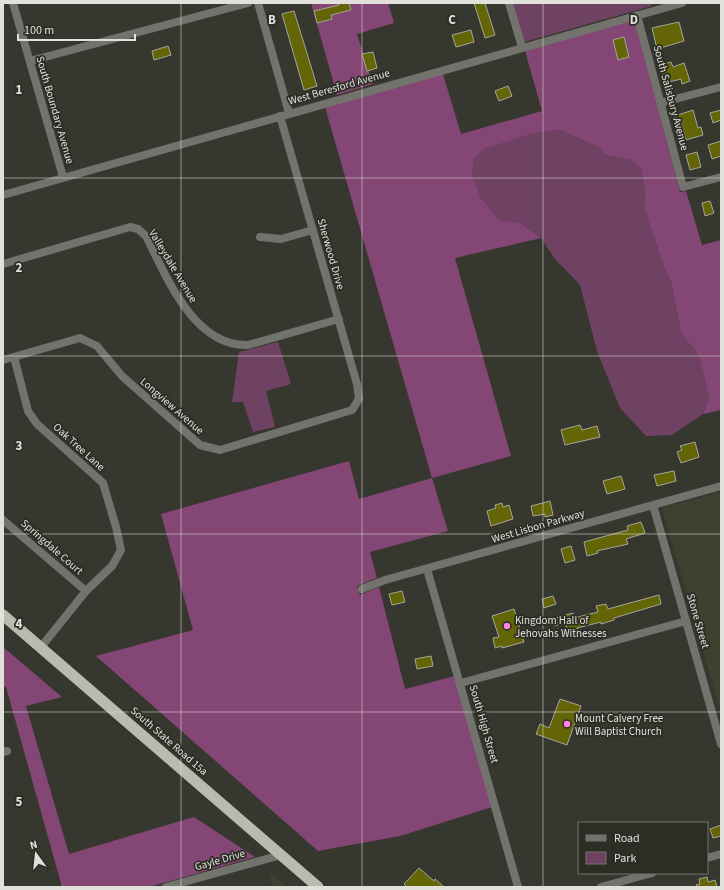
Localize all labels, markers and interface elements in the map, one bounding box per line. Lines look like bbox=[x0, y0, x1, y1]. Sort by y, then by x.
text: B bbox=[268, 11, 276, 29]
text: C bbox=[448, 11, 456, 29]
text: D bbox=[630, 11, 638, 29]
scale bar bbox=[18, 16, 135, 42]
text: 100 m bbox=[24, 22, 54, 39]
street label: South Salisbury Avenue bbox=[650, 44, 692, 153]
street label: South Boundary Avenue bbox=[32, 55, 78, 166]
street label: West Beresford Avenue bbox=[286, 65, 392, 109]
text: 1 bbox=[16, 81, 23, 99]
street label: Sherwood Drive bbox=[314, 217, 348, 292]
street label: Valleydale Avenue bbox=[145, 226, 201, 306]
text: 2 bbox=[16, 259, 23, 277]
street label: Longview Avenue bbox=[137, 374, 208, 438]
street label: Oak Tree Lane bbox=[50, 420, 109, 475]
text: 3 bbox=[16, 437, 23, 455]
street label: West Lisbon Parkway bbox=[490, 506, 586, 546]
street label: Springdale Court bbox=[18, 516, 86, 578]
street label: Stone Street bbox=[683, 592, 713, 650]
place label: Kingdom Hall of Jehovahs Witnesses bbox=[515, 613, 607, 641]
text: 4 bbox=[16, 615, 23, 633]
marker: Kingdom Hall of Jehovahs Witnesses bbox=[502, 621, 512, 631]
street label: South High Street bbox=[466, 683, 502, 765]
street label: South State Road 15a bbox=[127, 703, 211, 779]
place label: Mount Calvery Free Will Baptist Church bbox=[575, 711, 664, 739]
marker: Mount Calvery Free Will Baptist Church bbox=[562, 719, 572, 729]
text: 5 bbox=[16, 793, 23, 811]
legend bbox=[578, 822, 708, 874]
text: Road bbox=[614, 830, 640, 847]
north arrow bbox=[16, 834, 56, 874]
text: N bbox=[28, 837, 39, 853]
street label: Gayle Drive bbox=[193, 846, 247, 874]
text: Park bbox=[614, 850, 636, 867]

